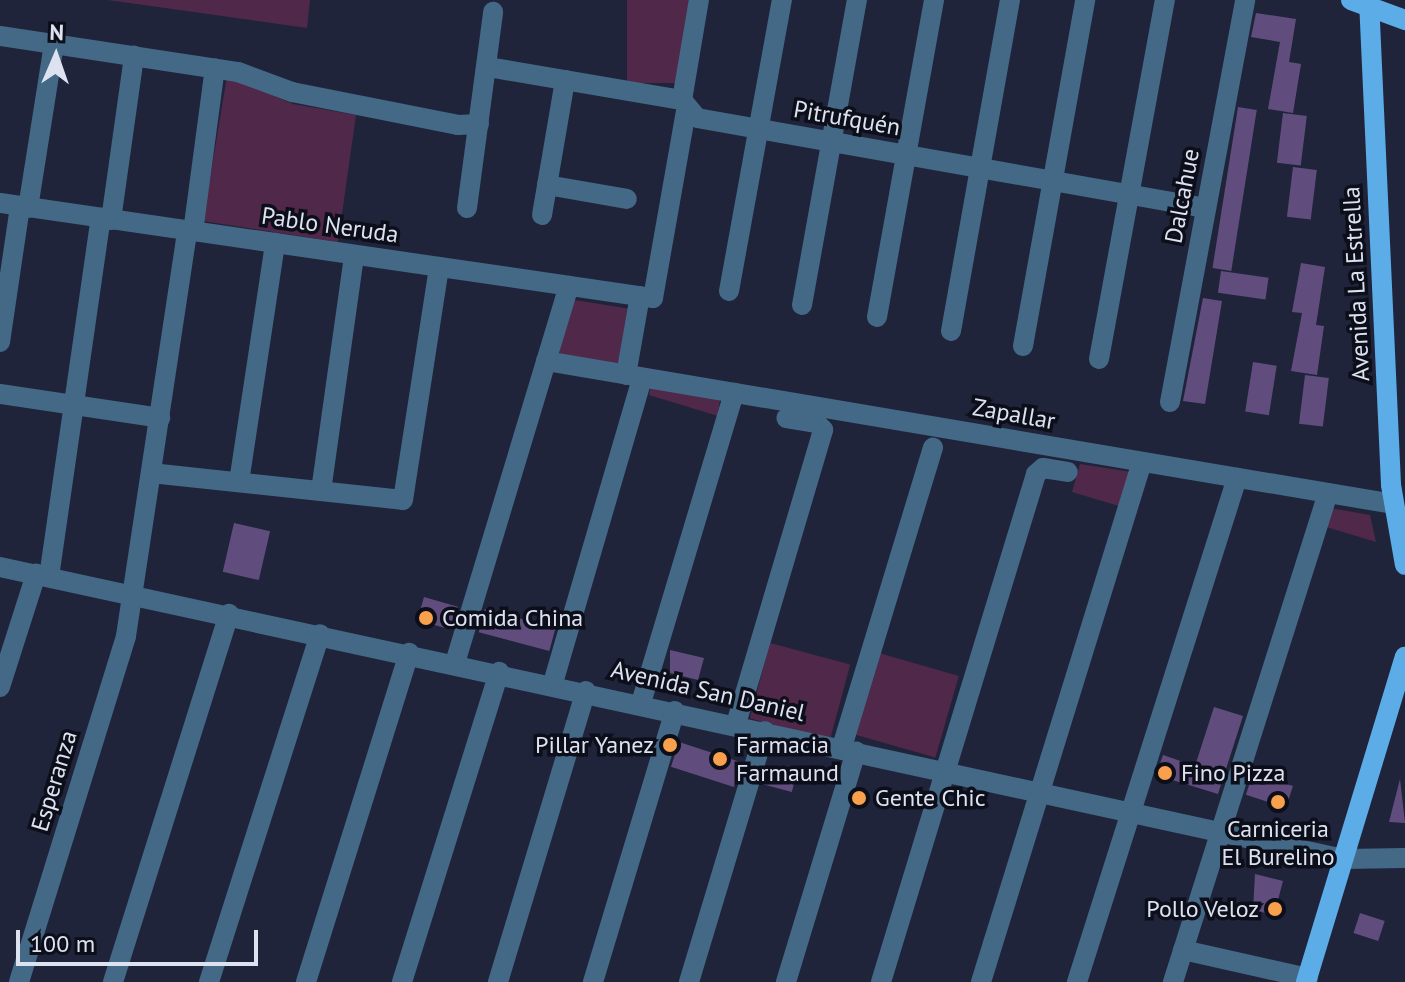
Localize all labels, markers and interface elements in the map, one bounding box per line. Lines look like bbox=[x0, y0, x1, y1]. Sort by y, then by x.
north arrow bbox=[16, 16, 96, 96]
text: N bbox=[49, 18, 65, 46]
street label: Pitrufquén bbox=[792, 94, 902, 142]
street label: Dalcahue bbox=[1159, 146, 1205, 246]
street label: Avenida La Estrella bbox=[1337, 186, 1375, 382]
street label: Pablo Neruda bbox=[260, 201, 400, 249]
street label: Zapallar bbox=[970, 393, 1058, 435]
place label: Comida China bbox=[442, 604, 583, 632]
marker: Comida China bbox=[417, 609, 435, 627]
street label: Avenida San Daniel bbox=[608, 655, 808, 727]
street label: Esperanza bbox=[25, 727, 83, 835]
place label: Pillar Yanez bbox=[534, 731, 654, 759]
place label: Farmacia Farmaund bbox=[736, 731, 839, 787]
marker: Pillar Yanez bbox=[661, 736, 679, 754]
marker: Farmacia Farmaund bbox=[711, 750, 729, 768]
place label: Fino Pizza bbox=[1181, 759, 1285, 787]
marker: Fino Pizza bbox=[1156, 764, 1174, 782]
place label: Gente Chic bbox=[875, 784, 986, 812]
marker: Gente Chic bbox=[850, 789, 868, 807]
marker: Carniceria El Burelino bbox=[1269, 793, 1287, 811]
place label: Carniceria El Burelino bbox=[1221, 815, 1335, 871]
place label: Pollo Veloz bbox=[1146, 895, 1259, 923]
marker: Pollo Veloz bbox=[1266, 900, 1284, 918]
scale bar bbox=[20, 914, 262, 964]
text: 100 m bbox=[30, 928, 95, 959]

